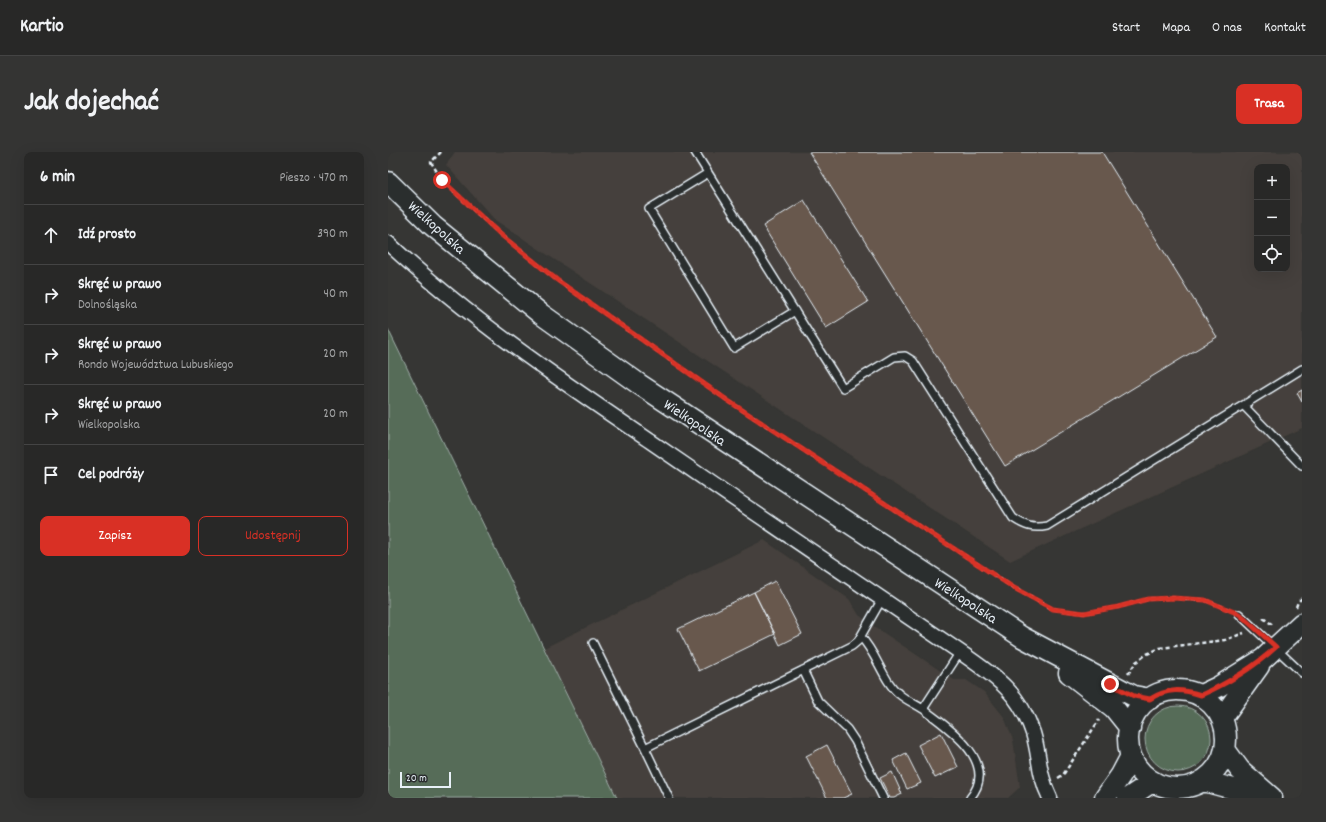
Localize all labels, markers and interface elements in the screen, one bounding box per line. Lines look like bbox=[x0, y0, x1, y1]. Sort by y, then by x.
text: Kartio bbox=[20, 14, 64, 41]
text: Start bbox=[1112, 18, 1140, 38]
text: Mapa bbox=[1162, 18, 1190, 38]
text: O nas bbox=[1212, 18, 1242, 38]
text: Kontakt bbox=[1264, 18, 1306, 38]
text: Jak dojechać bbox=[24, 84, 159, 124]
button: Trasa bbox=[1236, 84, 1302, 124]
map controls bbox=[1254, 164, 1290, 272]
button: + bbox=[1254, 164, 1290, 200]
text: 6 min bbox=[40, 166, 75, 190]
text: Pieszo · 470 m bbox=[280, 169, 348, 188]
route start bbox=[433, 171, 451, 189]
street label: Wielkopolska bbox=[402, 197, 470, 261]
button: − bbox=[1254, 200, 1290, 236]
icon: ahead bbox=[40, 224, 62, 246]
text: Idź prosto bbox=[78, 224, 136, 246]
text: 390 m bbox=[317, 225, 348, 244]
button: locate bbox=[1254, 236, 1290, 272]
text: Skręć w prawo bbox=[78, 274, 161, 296]
icon: right bbox=[40, 284, 62, 306]
text: 40 m bbox=[324, 285, 348, 304]
text: Dolnośląska bbox=[78, 296, 137, 315]
text: Skręć w prawo bbox=[78, 334, 161, 356]
icon: right bbox=[40, 344, 62, 366]
text: 20 m bbox=[323, 345, 348, 364]
text: Rondo Województwa Lubuskiego bbox=[78, 356, 233, 375]
text: Skręć w prawo bbox=[78, 394, 161, 416]
street label: Wielkopolska bbox=[658, 395, 730, 453]
icon: right bbox=[40, 404, 62, 426]
text: 20 m bbox=[323, 405, 348, 424]
text: Wielkopolska bbox=[78, 416, 140, 435]
icon: arrive bbox=[40, 464, 62, 486]
text: Cel podróży bbox=[78, 464, 144, 486]
button: Zapisz bbox=[40, 516, 190, 556]
button: Udostępnij bbox=[198, 516, 348, 556]
street label: Wielkopolska bbox=[929, 573, 1001, 631]
route end bbox=[1101, 675, 1119, 693]
scale bar bbox=[400, 770, 451, 789]
text: 20 m bbox=[406, 771, 427, 787]

